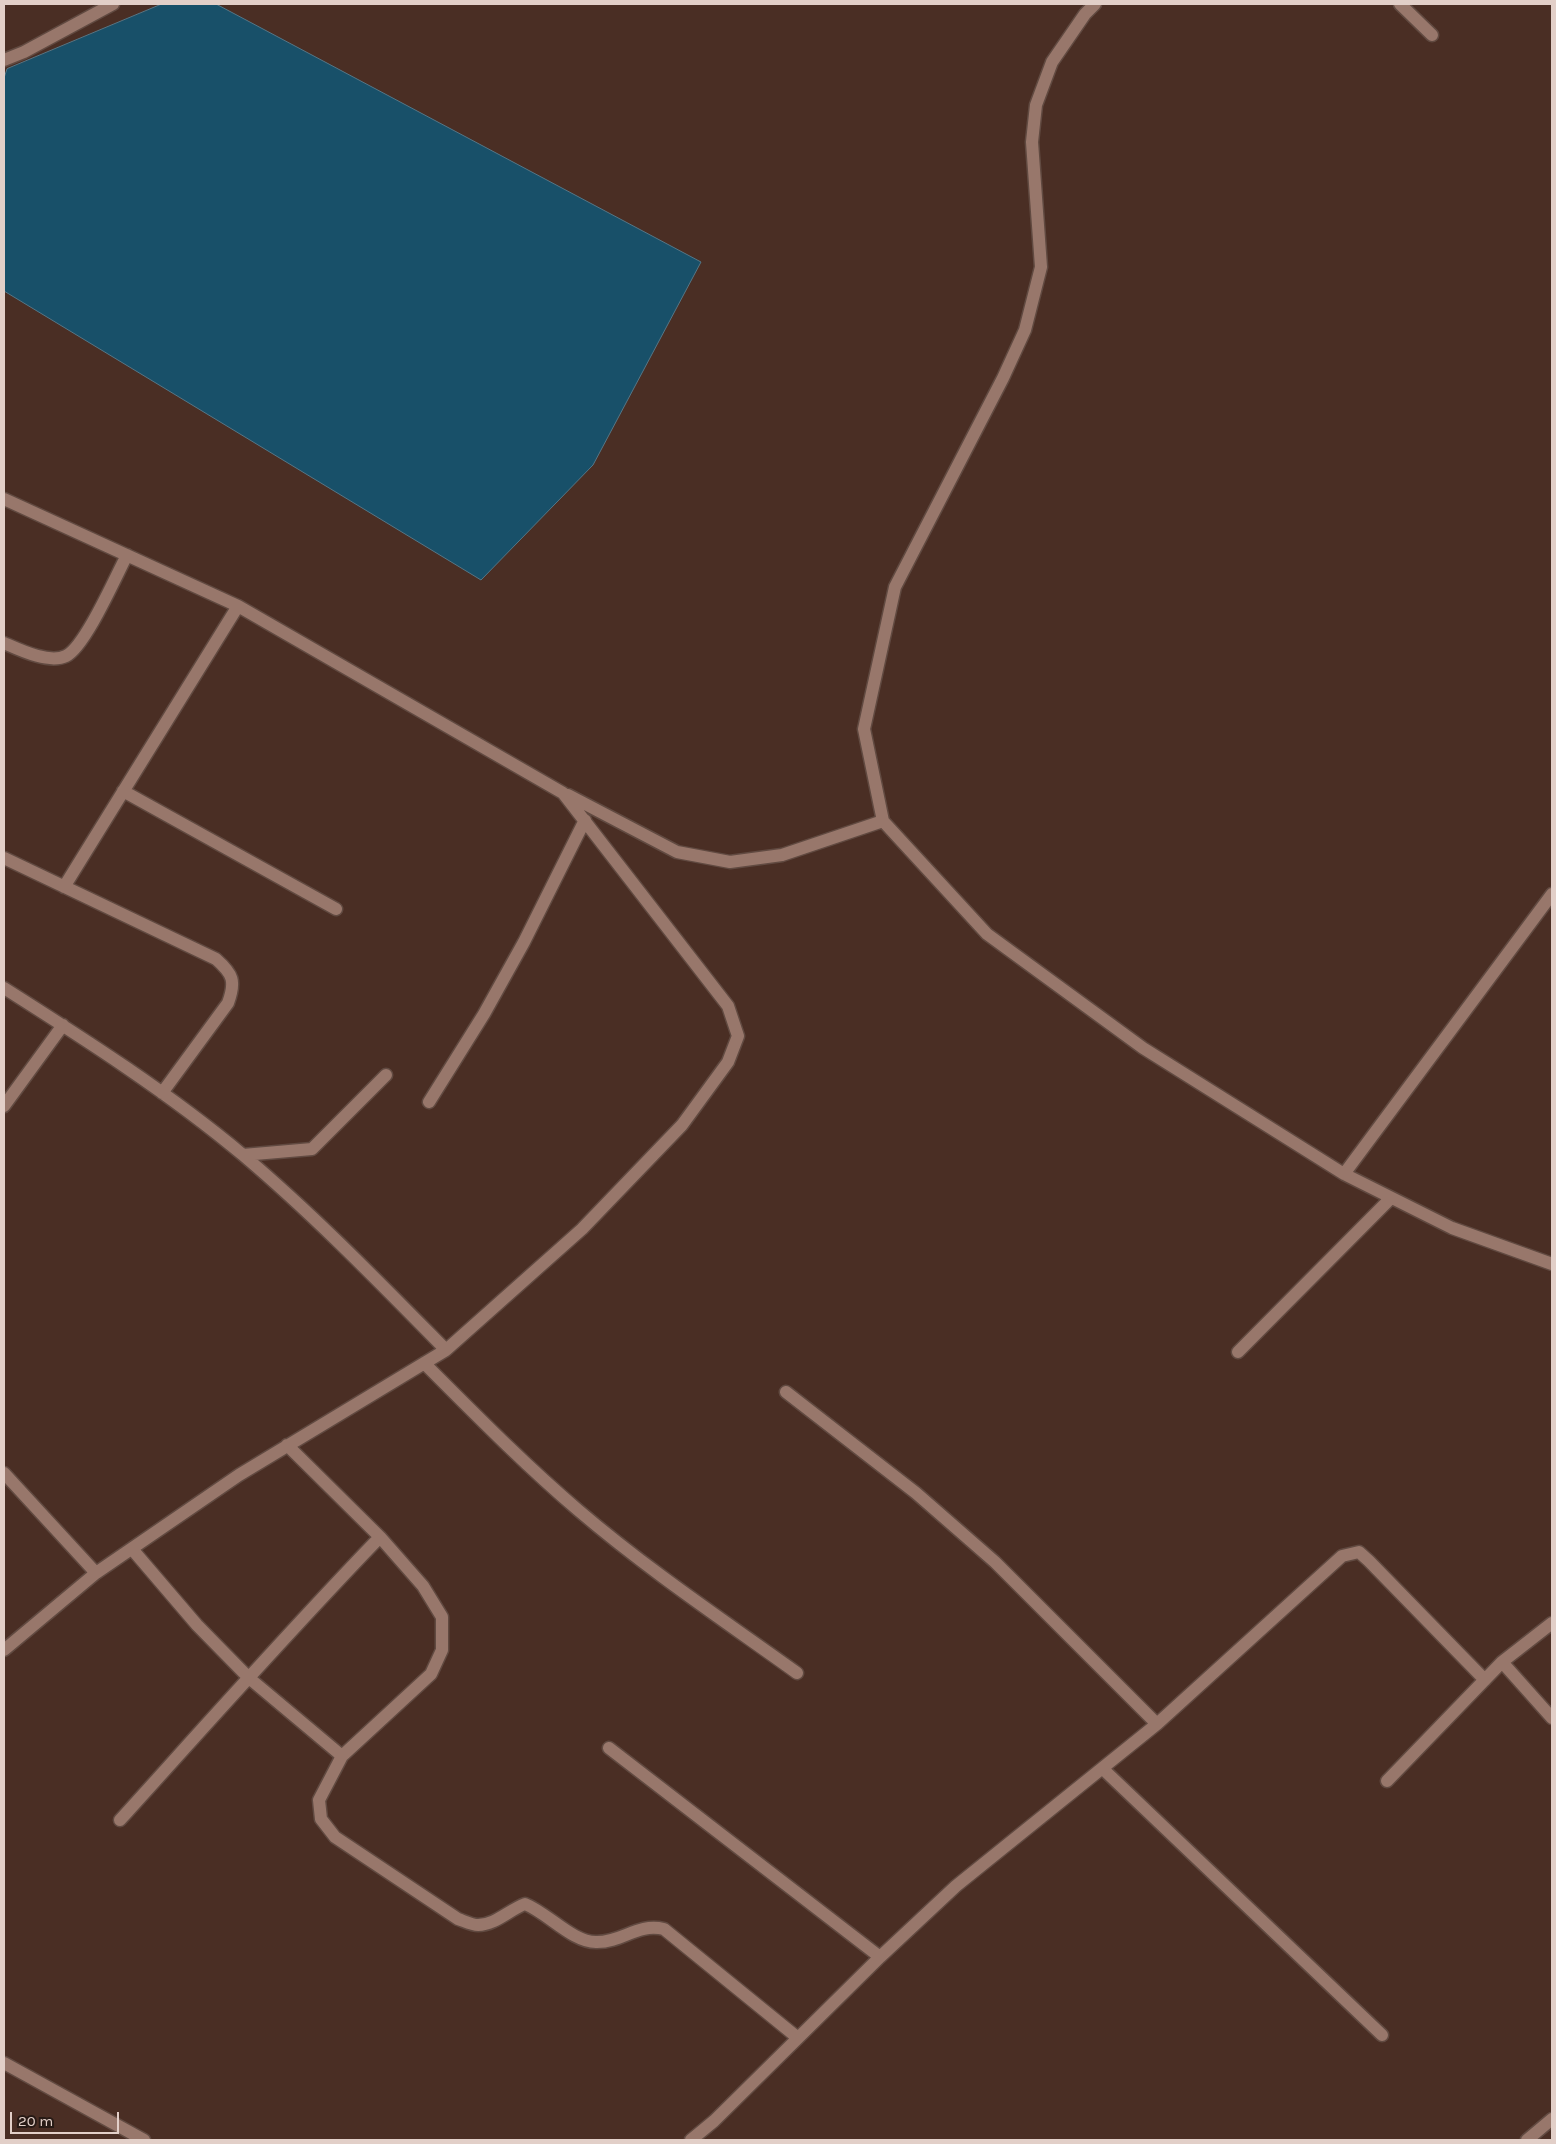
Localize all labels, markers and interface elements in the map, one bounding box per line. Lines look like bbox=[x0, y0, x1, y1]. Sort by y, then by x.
scale bar bbox=[12, 2102, 121, 2134]
text: 20 m bbox=[18, 2112, 53, 2130]

